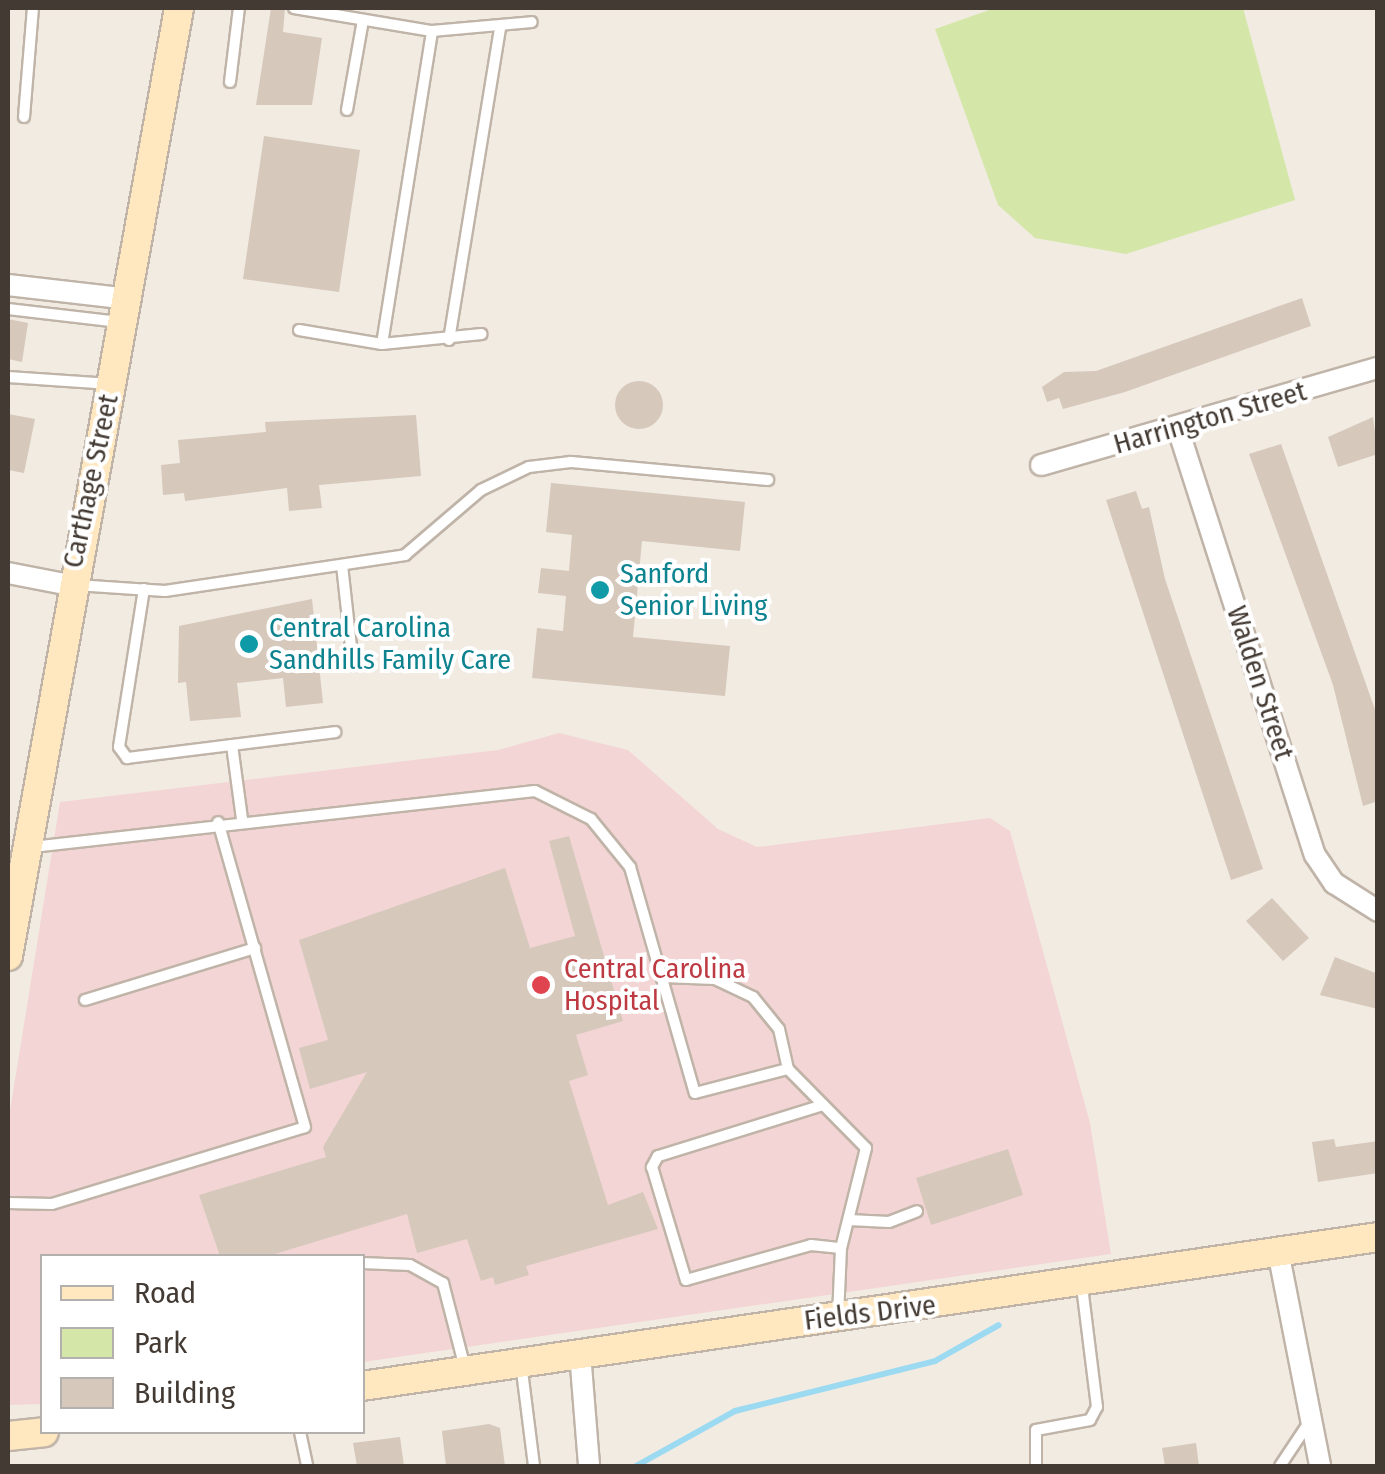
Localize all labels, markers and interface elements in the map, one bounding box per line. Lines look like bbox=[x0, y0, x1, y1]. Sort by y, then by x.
street label: Harrington Street bbox=[1110, 374, 1310, 462]
street label: Carthage Street bbox=[56, 391, 126, 571]
place label: Sanford Senior Living bbox=[620, 557, 768, 623]
marker: Sanford Senior Living bbox=[589, 579, 611, 601]
street label: Walden Street bbox=[1219, 602, 1301, 764]
place label: Central Carolina Sandhills Family Care bbox=[269, 611, 511, 677]
marker: Central Carolina Sandhills Family Care bbox=[238, 633, 260, 655]
place label: Central Carolina Hospital bbox=[564, 952, 746, 1018]
marker: Central Carolina Hospital bbox=[528, 972, 554, 998]
legend bbox=[40, 1254, 365, 1434]
text: Road bbox=[134, 1275, 196, 1311]
street label: Fields Drive bbox=[802, 1288, 938, 1338]
text: Park bbox=[134, 1325, 187, 1361]
text: Building bbox=[134, 1375, 235, 1411]

